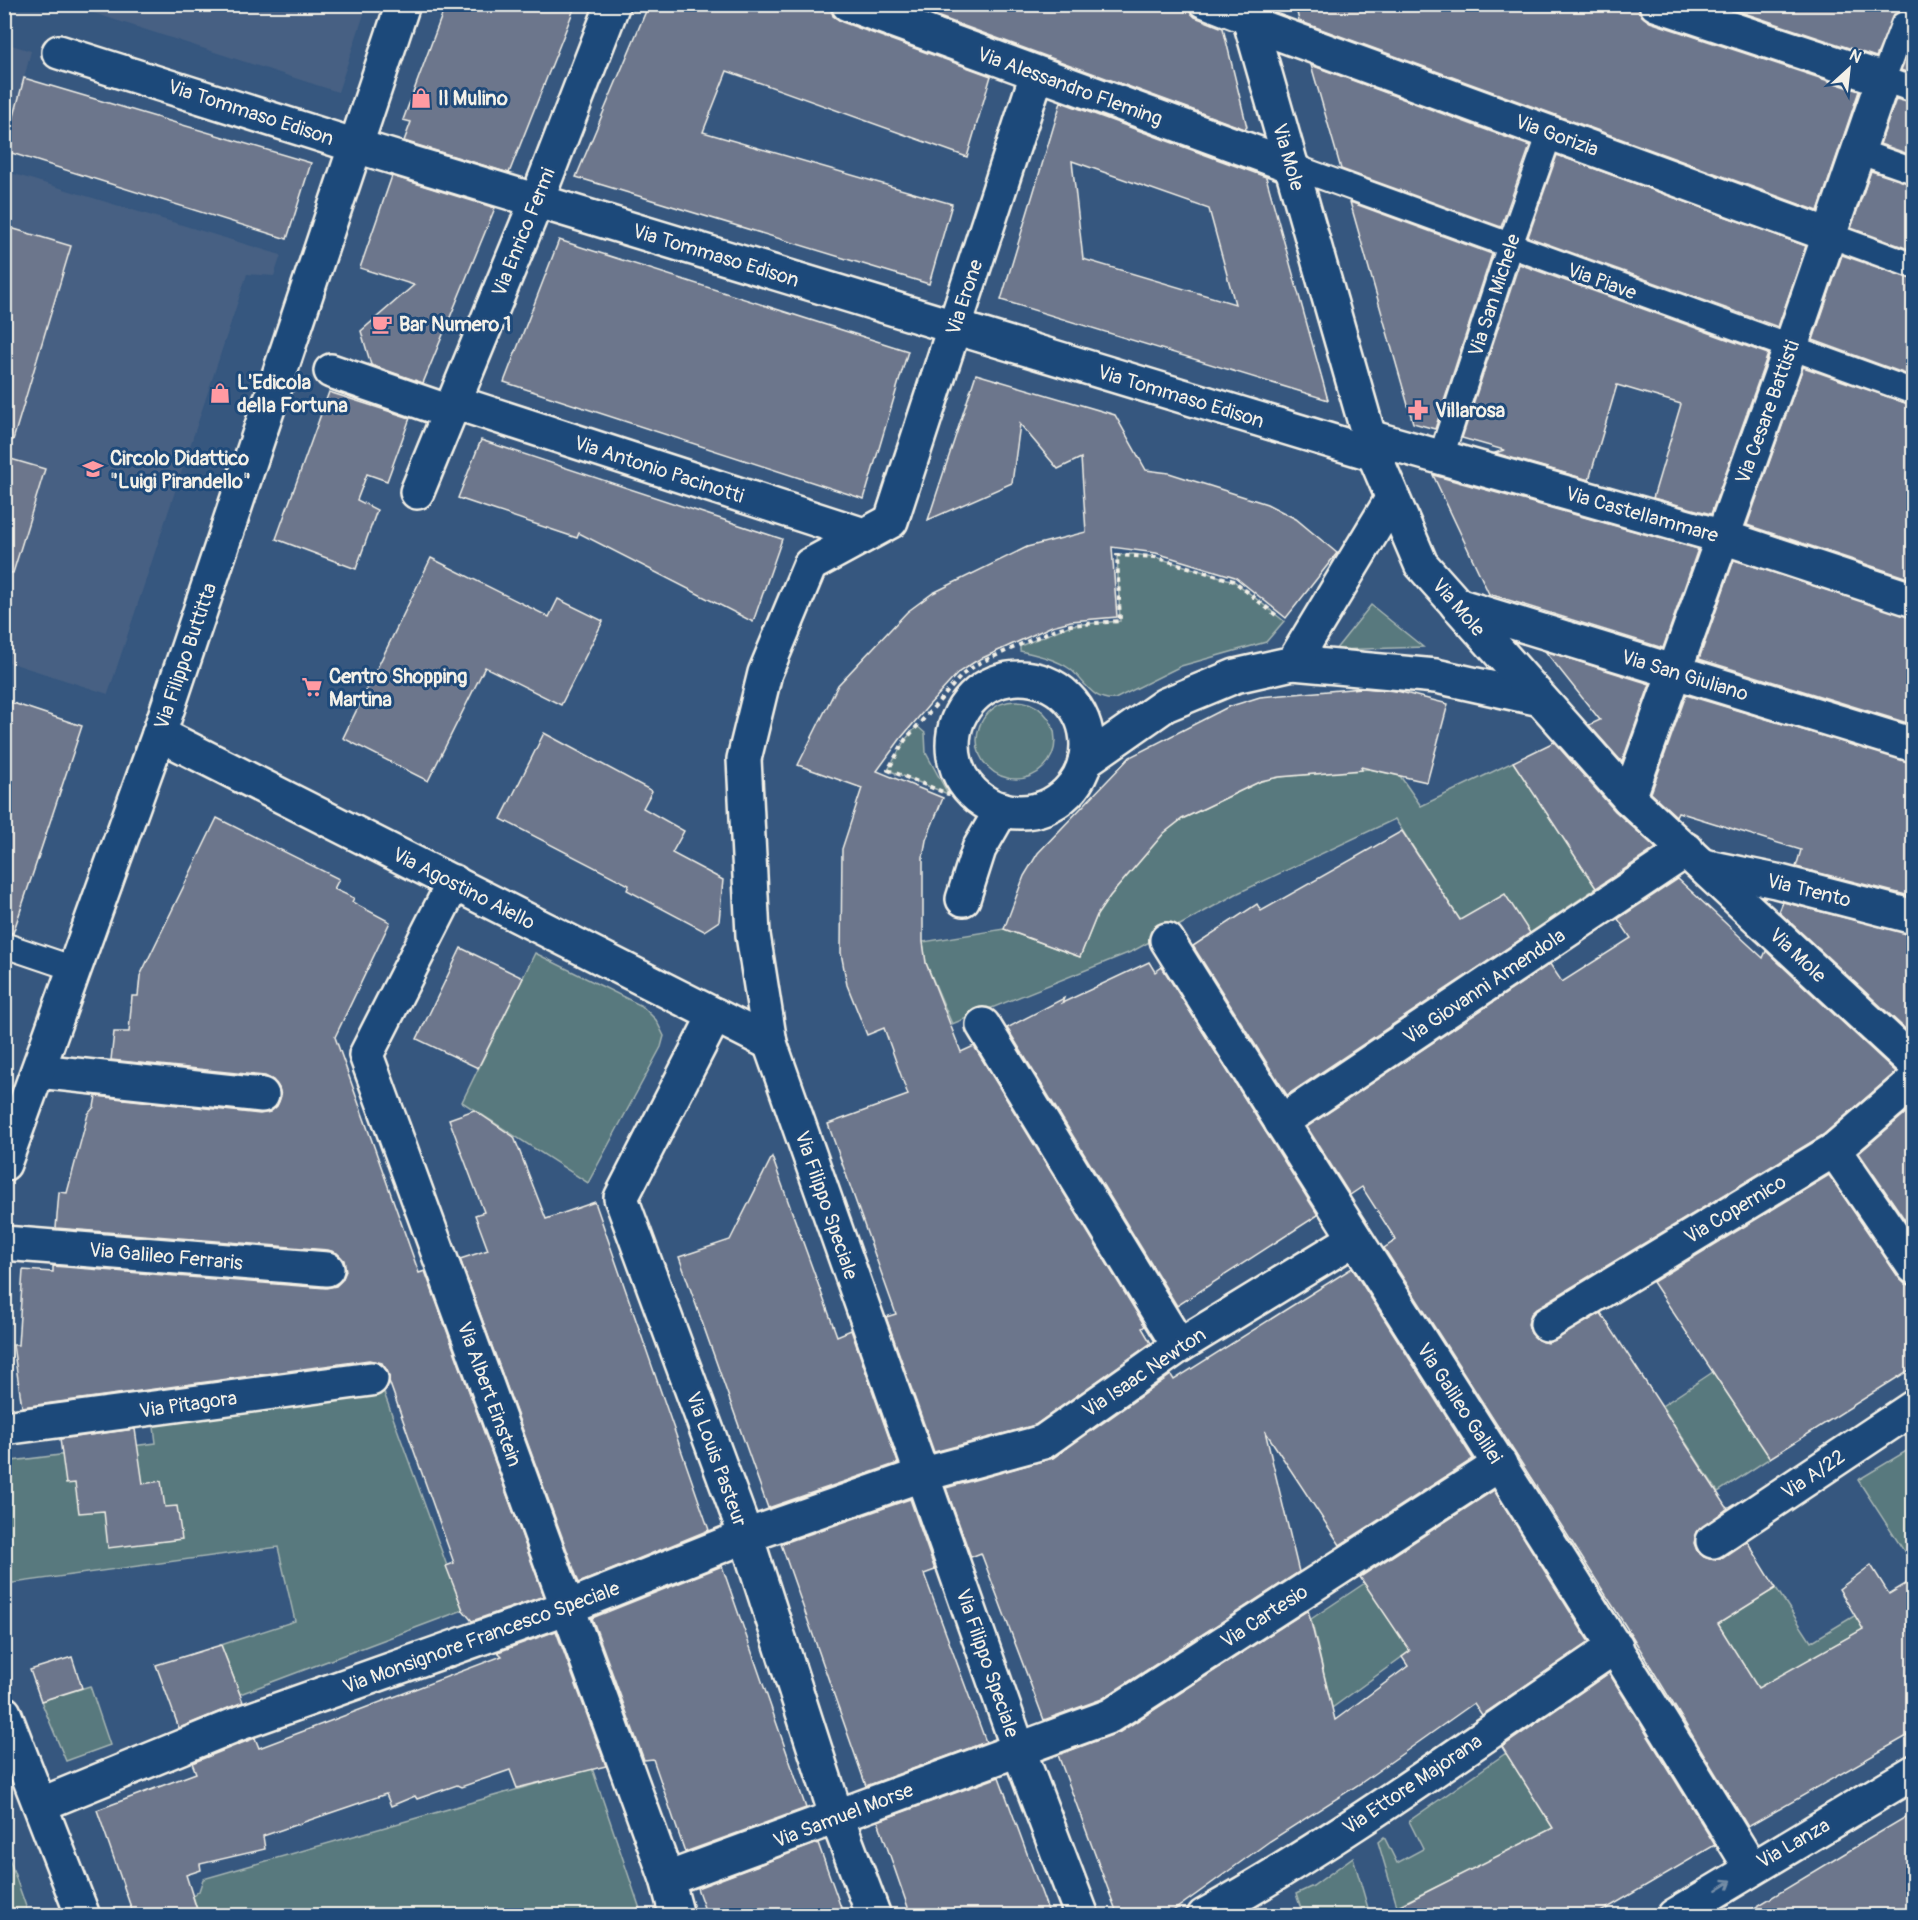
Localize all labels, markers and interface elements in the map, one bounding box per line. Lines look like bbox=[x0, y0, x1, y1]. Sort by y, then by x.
north arrow bbox=[1819, 39, 1879, 99]
street label: Via Alessandro Fleming bbox=[974, 41, 1166, 132]
text: N bbox=[1846, 45, 1865, 68]
street label: Via Tommaso Edison bbox=[165, 74, 337, 151]
shop icon: Il Mulino bbox=[409, 86, 433, 110]
place label: Il Mulino bbox=[438, 86, 508, 111]
street label: Via Gorizia bbox=[1512, 109, 1602, 162]
street label: Via Mole bbox=[1267, 121, 1310, 194]
street label: Via Enrico Fermi bbox=[486, 164, 561, 300]
street label: Via Tommaso Edison bbox=[630, 218, 802, 293]
street label: Via San Michele bbox=[1463, 231, 1526, 359]
street label: Via Erone bbox=[941, 256, 988, 338]
street label: Via Piave bbox=[1564, 257, 1640, 306]
cafe icon: Bar Numero 1 bbox=[370, 312, 394, 336]
place label: Bar Numero 1 bbox=[399, 312, 511, 337]
street label: Via Cesare Battisti bbox=[1730, 337, 1805, 487]
street label: Via Tommaso Edison bbox=[1095, 359, 1267, 434]
place label: L'Edicola della Fortuna bbox=[237, 370, 348, 418]
shop icon: L'Edicola della Fortuna bbox=[208, 381, 232, 405]
pharmacy icon: Villarosa bbox=[1406, 398, 1430, 422]
place label: Villarosa bbox=[1435, 398, 1505, 423]
street label: Via Antonio Pacinotti bbox=[571, 430, 747, 509]
place label: Circolo Didattico "Luigi Pirandello" bbox=[110, 446, 251, 494]
school or university icon: Circolo Didattico "Luigi Pirandello" bbox=[81, 457, 105, 481]
street label: Via Castellammare bbox=[1563, 481, 1721, 548]
street label: Via Mole bbox=[1427, 573, 1491, 642]
street label: Via Filippo Buttitta bbox=[149, 580, 222, 733]
street label: Via San Giuliano bbox=[1618, 644, 1752, 707]
place label: Centro Shopping Martina bbox=[329, 664, 467, 712]
supermarket icon: Centro Shopping Martina bbox=[300, 675, 324, 699]
street label: Via Agostino Aiello bbox=[388, 842, 540, 935]
street label: Via Trento bbox=[1764, 868, 1854, 913]
street label: Via Giovanni Amendola bbox=[1398, 923, 1570, 1050]
street label: Via Mole bbox=[1764, 923, 1831, 988]
street label: Via Filippo Speciale bbox=[789, 1127, 864, 1283]
street label: Via Copernico bbox=[1680, 1169, 1791, 1250]
street label: Via Galileo Ferraris bbox=[88, 1237, 244, 1276]
street label: Via Albert Einstein bbox=[452, 1318, 527, 1470]
street label: Via Isaac Newton bbox=[1078, 1322, 1211, 1423]
street label: Via Galileo Galilei bbox=[1411, 1338, 1508, 1468]
street label: Via Pitagora bbox=[138, 1385, 239, 1424]
street label: Via Louis Pasteur bbox=[681, 1388, 753, 1530]
street label: Via A/22 bbox=[1777, 1444, 1850, 1505]
street label: Via Monsignore Francesco Speciale bbox=[339, 1576, 623, 1699]
street label: Via Cartesio bbox=[1216, 1579, 1313, 1654]
street label: Via Filippo Speciale bbox=[950, 1585, 1025, 1741]
street label: Via Ettore Majorana bbox=[1338, 1729, 1487, 1840]
street label: Via Samuel Morse bbox=[770, 1777, 917, 1854]
street label: Via Lanza bbox=[1752, 1813, 1834, 1874]
one-way arrow bbox=[1715, 1878, 1732, 1890]

